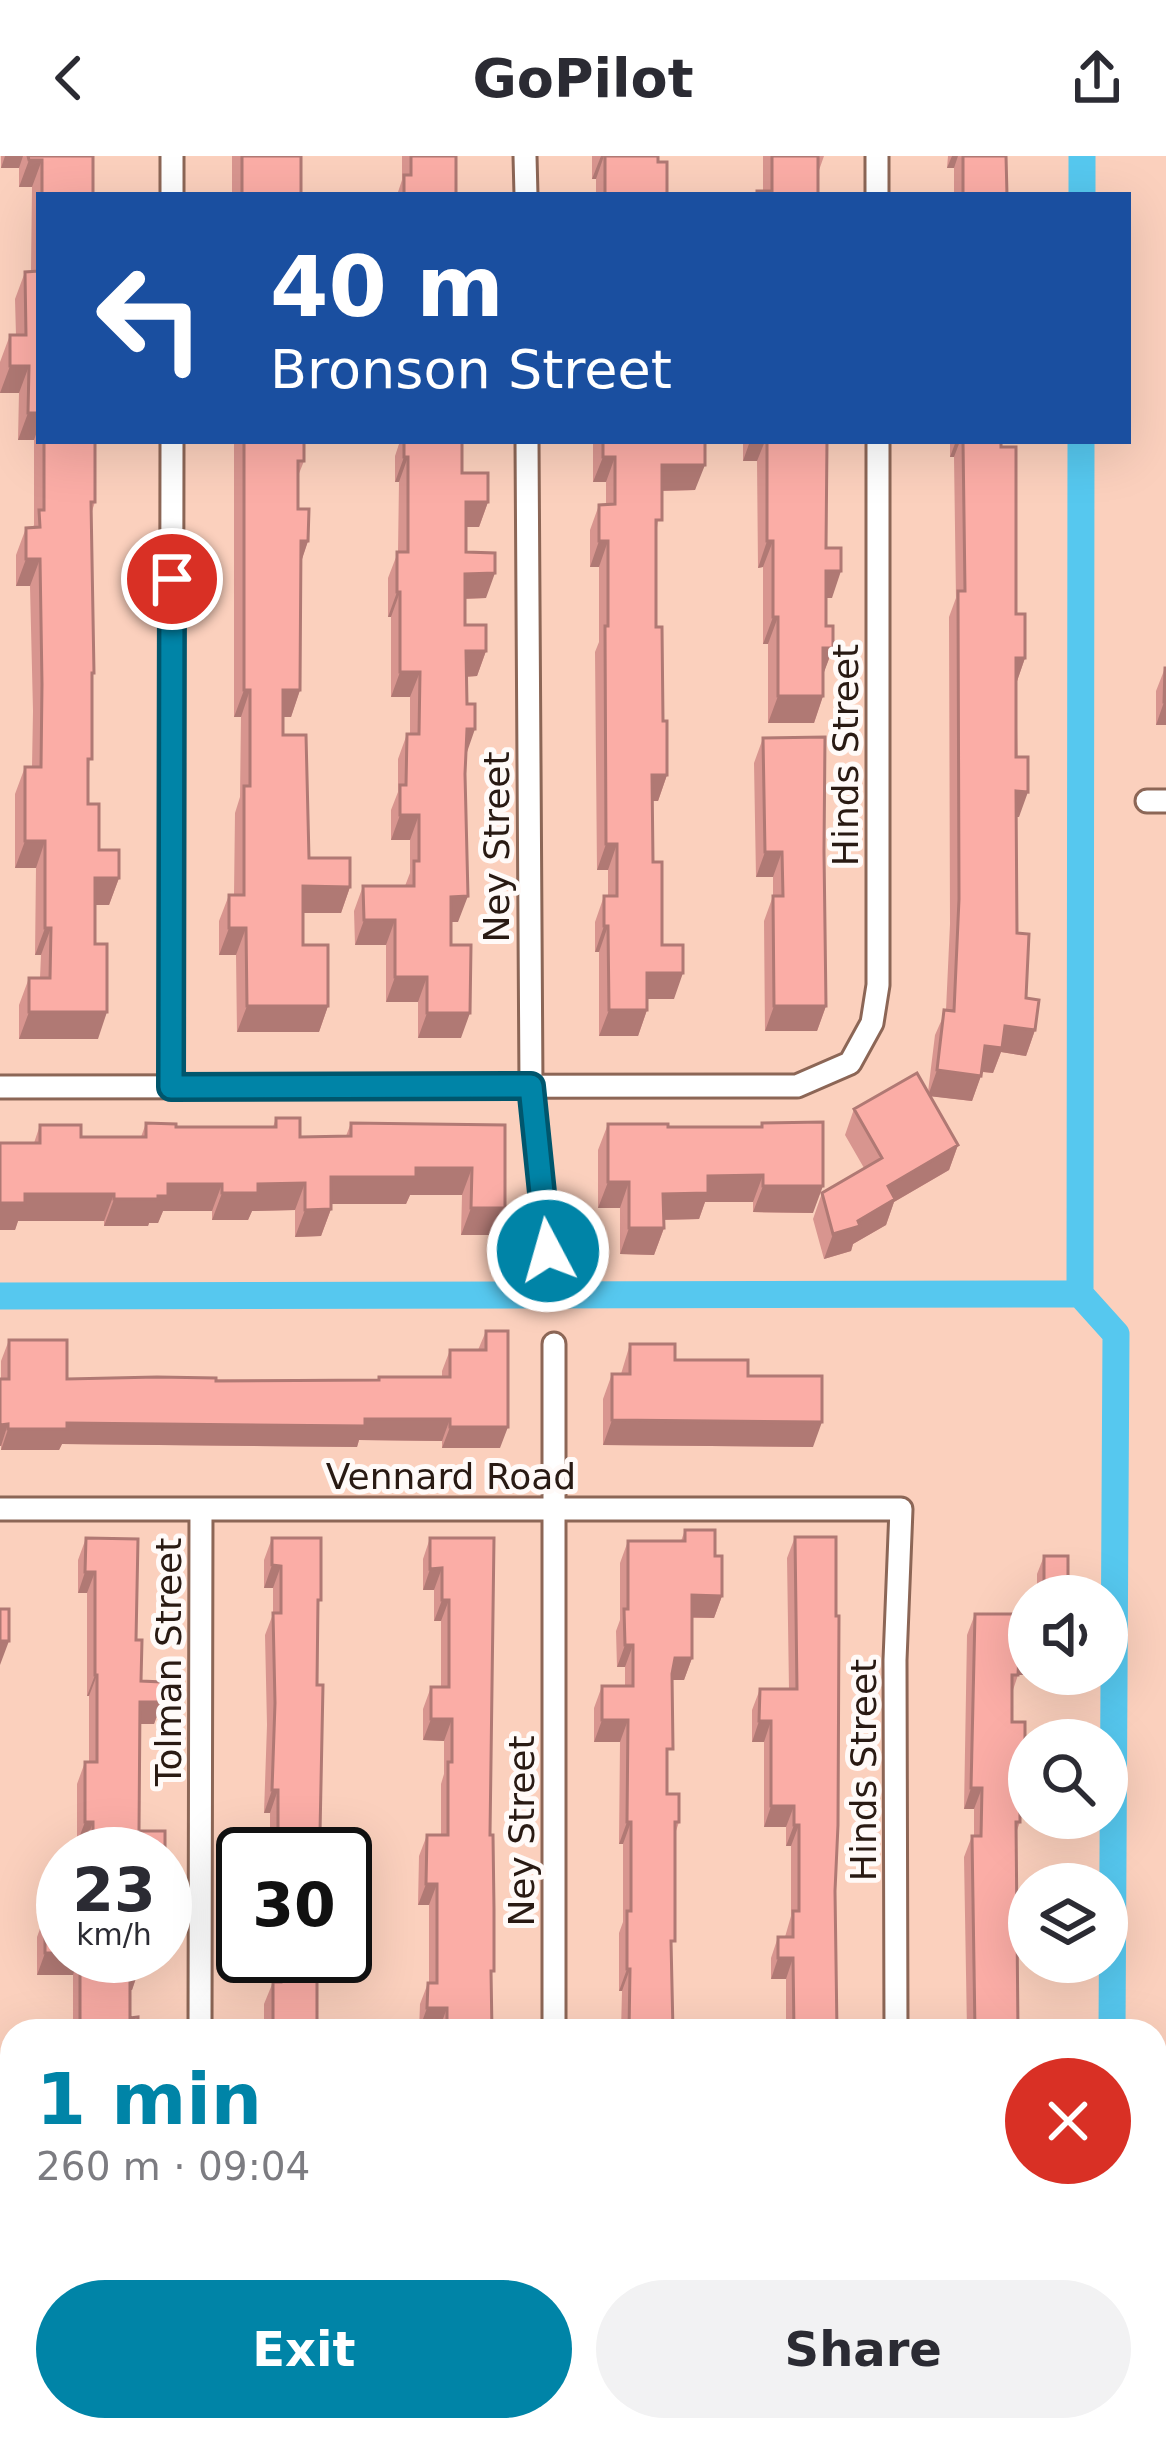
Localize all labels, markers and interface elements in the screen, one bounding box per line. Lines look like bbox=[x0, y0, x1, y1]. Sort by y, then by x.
icon: back bbox=[36, 45, 102, 111]
icon: share bbox=[1064, 45, 1130, 111]
text: GoPilot bbox=[473, 47, 693, 110]
text: 40 m bbox=[270, 238, 504, 336]
icon: left bbox=[72, 240, 228, 396]
text: Bronson Street bbox=[270, 338, 672, 401]
pin bbox=[121, 528, 223, 630]
icon: arrive bbox=[139, 546, 205, 612]
street label: Hinds Street bbox=[825, 644, 866, 866]
street label: Ney Street bbox=[476, 751, 517, 943]
position arrow bbox=[485, 1188, 611, 1314]
street label: Vennard Road bbox=[326, 1456, 576, 1497]
street label: Tolman Street bbox=[148, 1538, 189, 1787]
map controls bbox=[1008, 1575, 1128, 1983]
button: sound bbox=[1008, 1575, 1128, 1695]
street label: Hinds Street bbox=[843, 1659, 884, 1881]
button: search bbox=[1008, 1719, 1128, 1839]
street label: Ney Street bbox=[501, 1735, 542, 1927]
speed limit sign: 30 bbox=[216, 1827, 372, 1983]
text: 23 bbox=[72, 1855, 156, 1925]
button: layers bbox=[1008, 1863, 1128, 1983]
text: km/h bbox=[76, 1917, 152, 1952]
text: 1 min bbox=[36, 2057, 262, 2141]
button: close bbox=[1005, 2058, 1131, 2184]
text: 260 m · 09:04 bbox=[36, 2144, 310, 2189]
button: Exit bbox=[36, 2280, 572, 2418]
button: Share bbox=[596, 2280, 1131, 2418]

